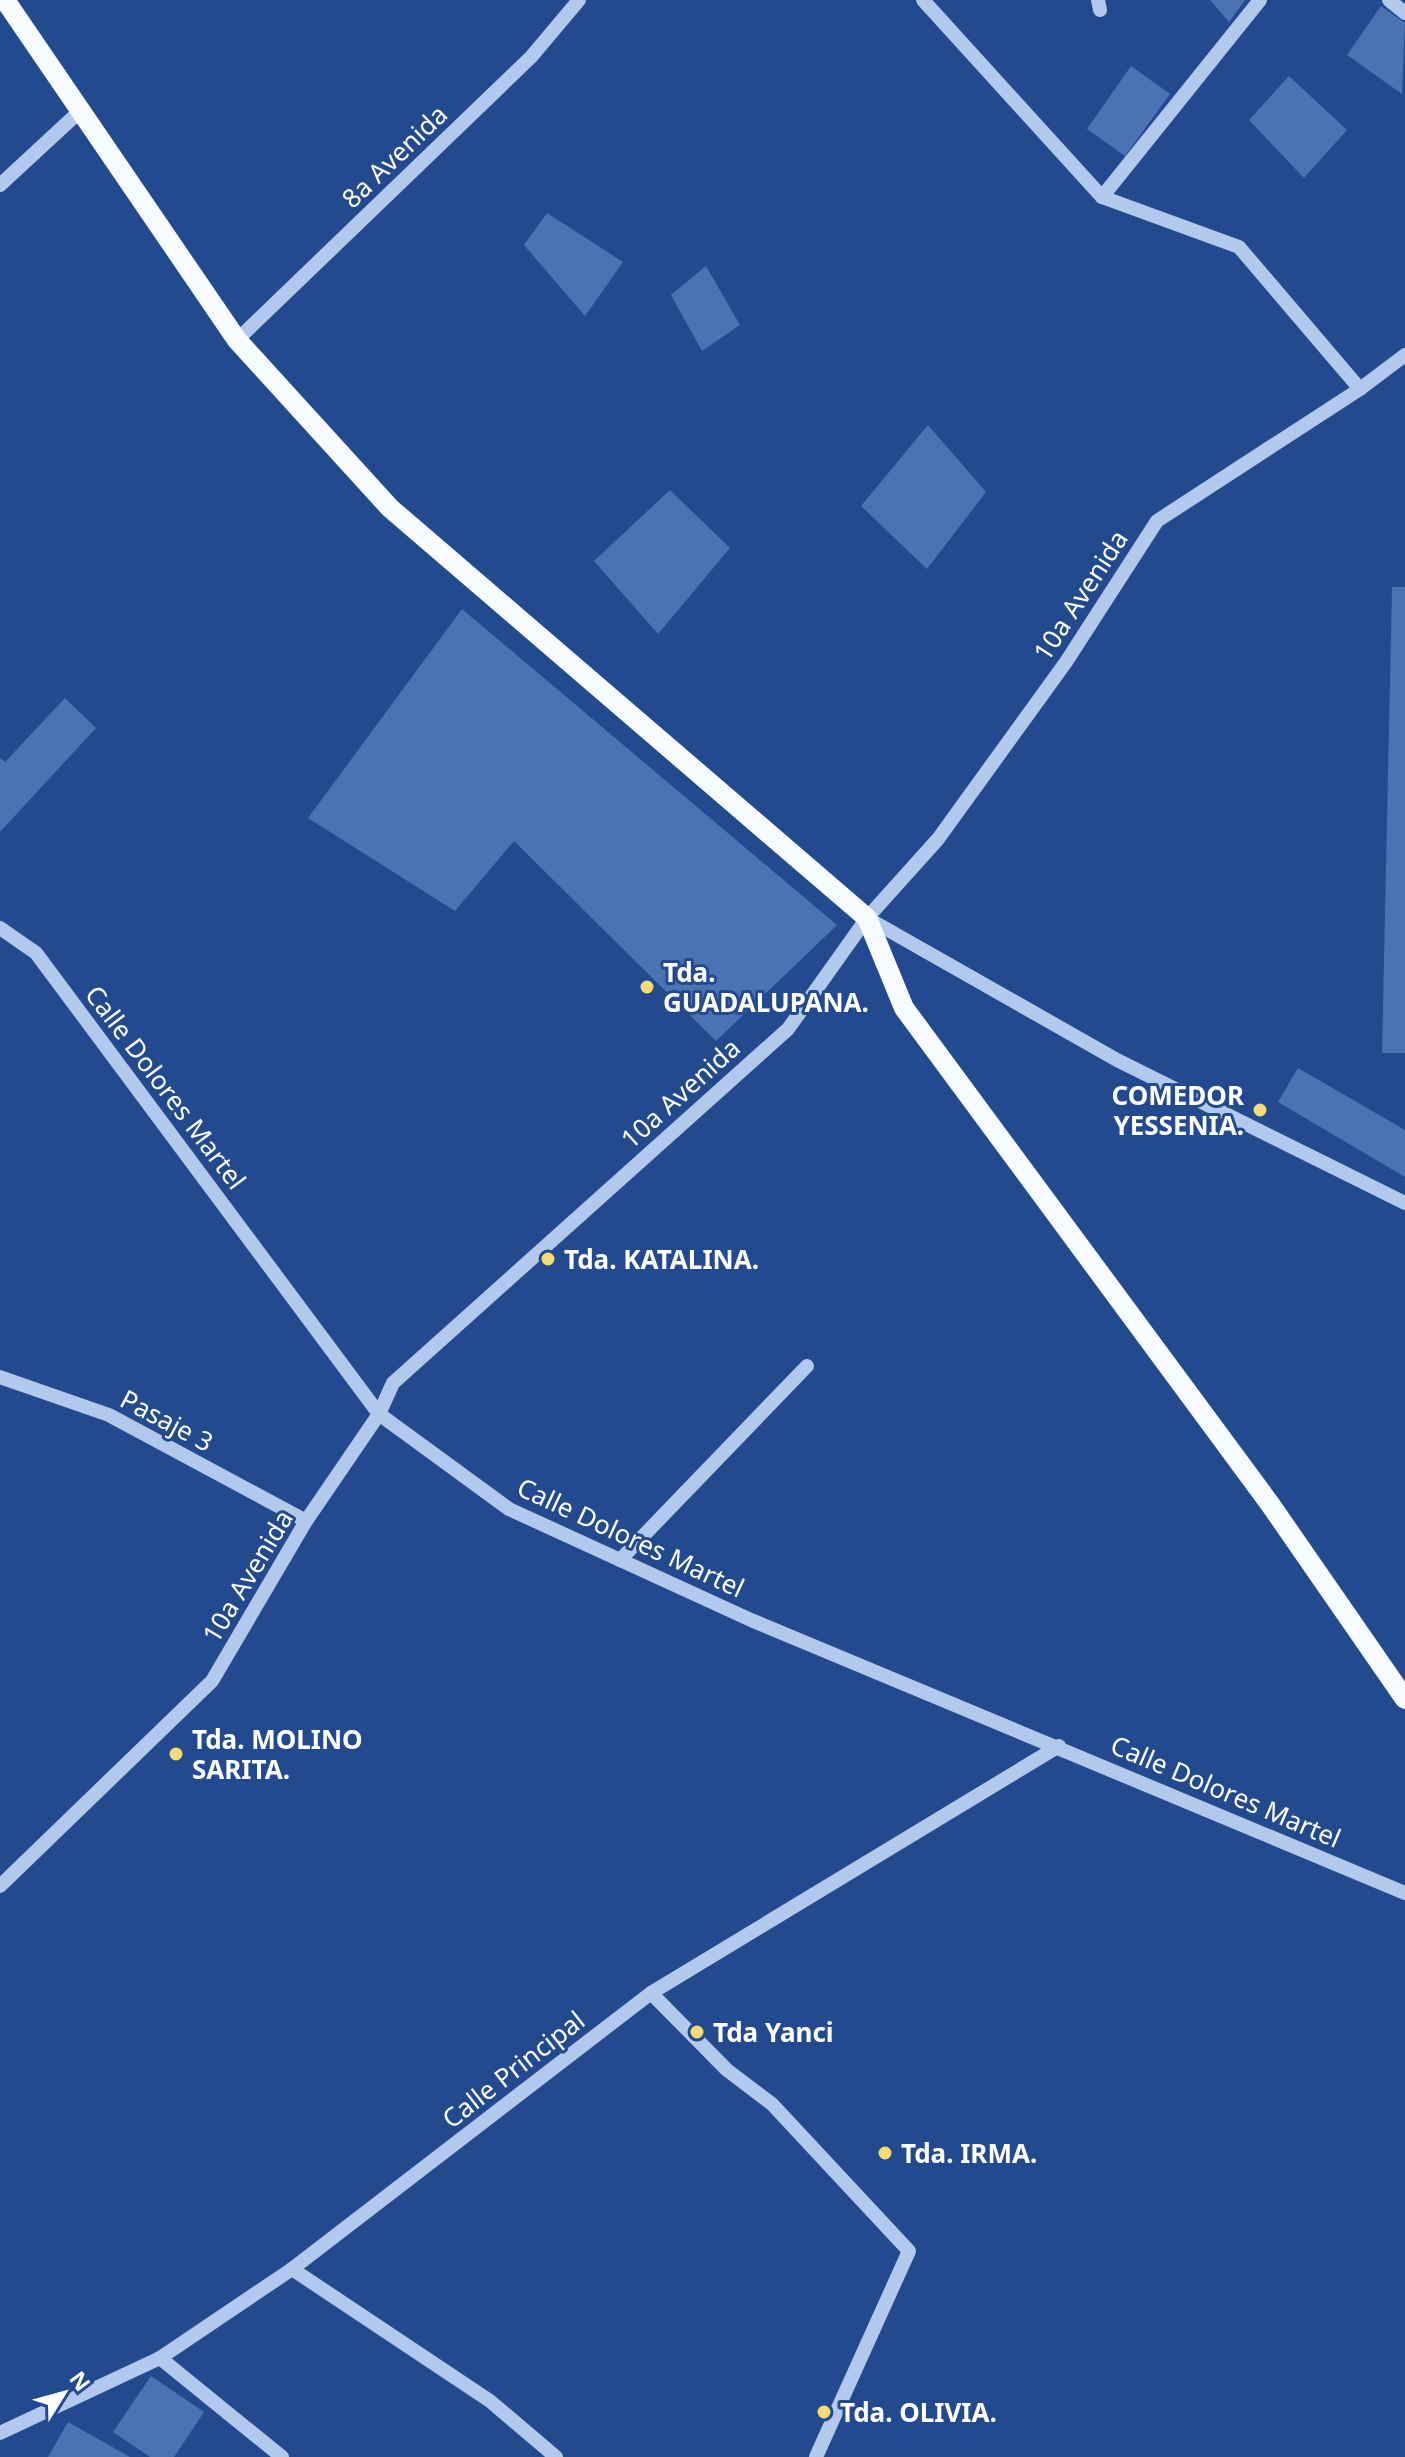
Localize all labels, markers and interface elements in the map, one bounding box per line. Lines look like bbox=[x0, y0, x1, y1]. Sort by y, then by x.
street label: 8a Avenida bbox=[333, 96, 455, 216]
street label: 10a Avenida bbox=[1024, 523, 1136, 667]
place label: Tda. GUADALUPANA. bbox=[663, 954, 869, 1020]
street label: Calle Dolores Martel bbox=[77, 978, 255, 1196]
marker: Tda. GUADALUPANA. bbox=[638, 978, 656, 996]
street label: 10a Avenida bbox=[613, 1030, 747, 1156]
place label: COMEDOR YESSENIA. bbox=[1112, 1077, 1245, 1143]
marker: COMEDOR YESSENIA. bbox=[1251, 1101, 1269, 1119]
place label: Tda. KATALINA. bbox=[564, 1241, 759, 1277]
marker: Tda. KATALINA. bbox=[539, 1250, 557, 1268]
street label: Pasaje 3 bbox=[114, 1381, 220, 1459]
street label: Calle Dolores Martel bbox=[512, 1469, 750, 1605]
street label: 10a Avenida bbox=[193, 1503, 301, 1649]
place label: Tda. MOLINO SARITA. bbox=[192, 1721, 363, 1787]
street label: Calle Dolores Martel bbox=[1105, 1726, 1347, 1856]
marker: Tda. MOLINO SARITA. bbox=[167, 1745, 185, 1763]
street label: Calle Principal bbox=[434, 2002, 592, 2136]
place label: Tda Yanci bbox=[713, 2014, 834, 2050]
marker: Tda Yanci bbox=[688, 2023, 706, 2041]
place label: Tda. IRMA. bbox=[901, 2135, 1037, 2171]
marker: Tda. IRMA. bbox=[876, 2144, 894, 2162]
north arrow bbox=[24, 2353, 104, 2433]
text: N bbox=[63, 2364, 98, 2397]
place label: Tda. OLIVIA. bbox=[840, 2394, 997, 2430]
marker: Tda. OLIVIA. bbox=[815, 2403, 833, 2421]

